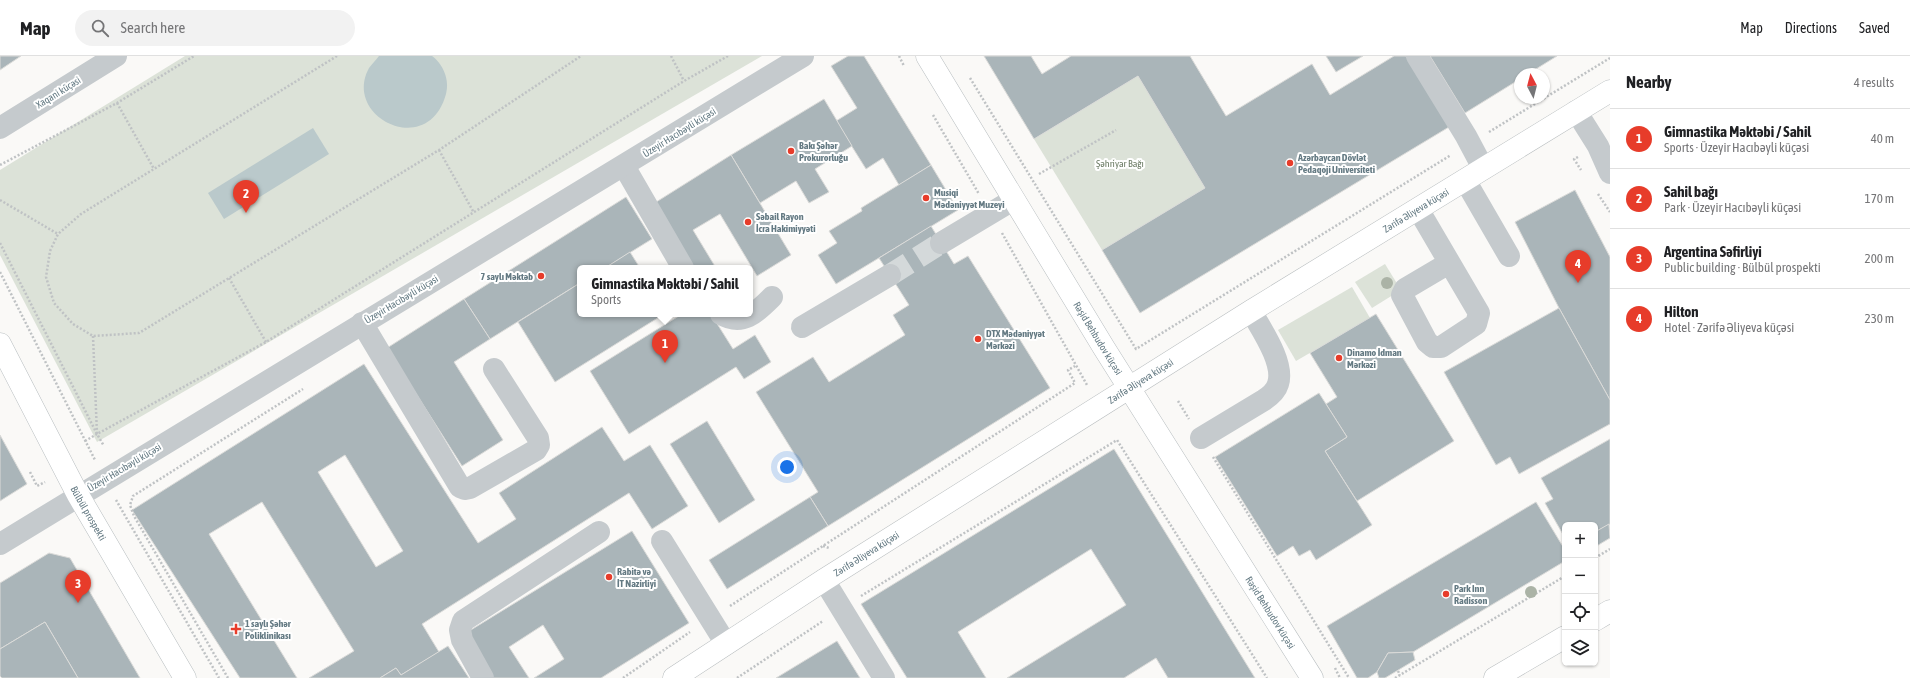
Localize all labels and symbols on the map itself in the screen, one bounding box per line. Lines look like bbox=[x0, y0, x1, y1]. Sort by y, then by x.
north arrow bbox=[1514, 68, 1550, 104]
street label: Xaqani küçəsi bbox=[34, 74, 83, 110]
street label: Üzeyir Hacıbəyli küçəsi bbox=[641, 106, 718, 159]
place label: Bakı Şəhər Prokurorluğu bbox=[799, 140, 848, 163]
marker: Bakı Şəhər Prokurorluğu bbox=[786, 146, 796, 156]
place label: Azərbaycan Dövlət Pedaqoji Universiteti bbox=[1297, 152, 1375, 175]
park label: Şəhriyar Bağı bbox=[1096, 158, 1144, 169]
marker: Azərbaycan Dövlət Pedaqoji Universiteti bbox=[1285, 158, 1295, 168]
pin: 2 bbox=[233, 180, 259, 213]
street label: Zərifə Əliyeva küçəsi bbox=[1381, 186, 1451, 235]
place label: Musiqi Mədəniyyət Muzeyi bbox=[934, 187, 1005, 210]
marker: Musiqi Mədəniyyət Muzeyi bbox=[921, 193, 931, 203]
place label: Səbail Rayon İcra Hakimiyyəti bbox=[756, 211, 816, 234]
marker: Səbail Rayon İcra Hakimiyyəti bbox=[743, 217, 753, 227]
pin: 4 bbox=[1565, 250, 1591, 283]
place label: 7 saylı Məktəb bbox=[481, 271, 533, 282]
marker: 7 saylı Məktəb bbox=[536, 271, 546, 281]
street label: Üzeyir Hacıbəyli küçəsi bbox=[362, 273, 440, 326]
street label: Rəşid Behbudov küçəsi bbox=[1071, 300, 1124, 377]
place label: DTX Mədəniyyət Mərkəzi bbox=[986, 328, 1045, 351]
pin: 1 bbox=[652, 330, 678, 363]
marker: DTX Mədəniyyət Mərkəzi bbox=[973, 334, 983, 344]
place label: Dinamo İdman Mərkəzi bbox=[1347, 347, 1402, 370]
marker: Dinamo İdman Mərkəzi bbox=[1334, 353, 1344, 363]
street label: Zərifə Əliyeva küçəsi bbox=[1106, 357, 1175, 406]
street label: Üzeyir Hacıbəyli küçəsi bbox=[85, 441, 163, 494]
your location bbox=[777, 457, 797, 477]
street label: Bülbül prospekti bbox=[68, 484, 108, 542]
street label: Zərifə Əliyeva küçəsi bbox=[832, 529, 901, 579]
place label: Rabitə və İT Nazirliyi bbox=[617, 566, 656, 589]
pin: 3 bbox=[65, 570, 91, 603]
marker: Rabitə və İT Nazirliyi bbox=[604, 572, 614, 582]
street label: Rəşid Behbudov küçəsi bbox=[1243, 574, 1297, 651]
place label: Park Inn Radisson bbox=[1454, 583, 1487, 606]
marker: Park Inn Radisson bbox=[1441, 589, 1451, 599]
place label: 1 saylı Şəhər Poliklinikası bbox=[245, 618, 292, 641]
marker: 1 saylı Şəhər Poliklinikası bbox=[230, 623, 242, 635]

